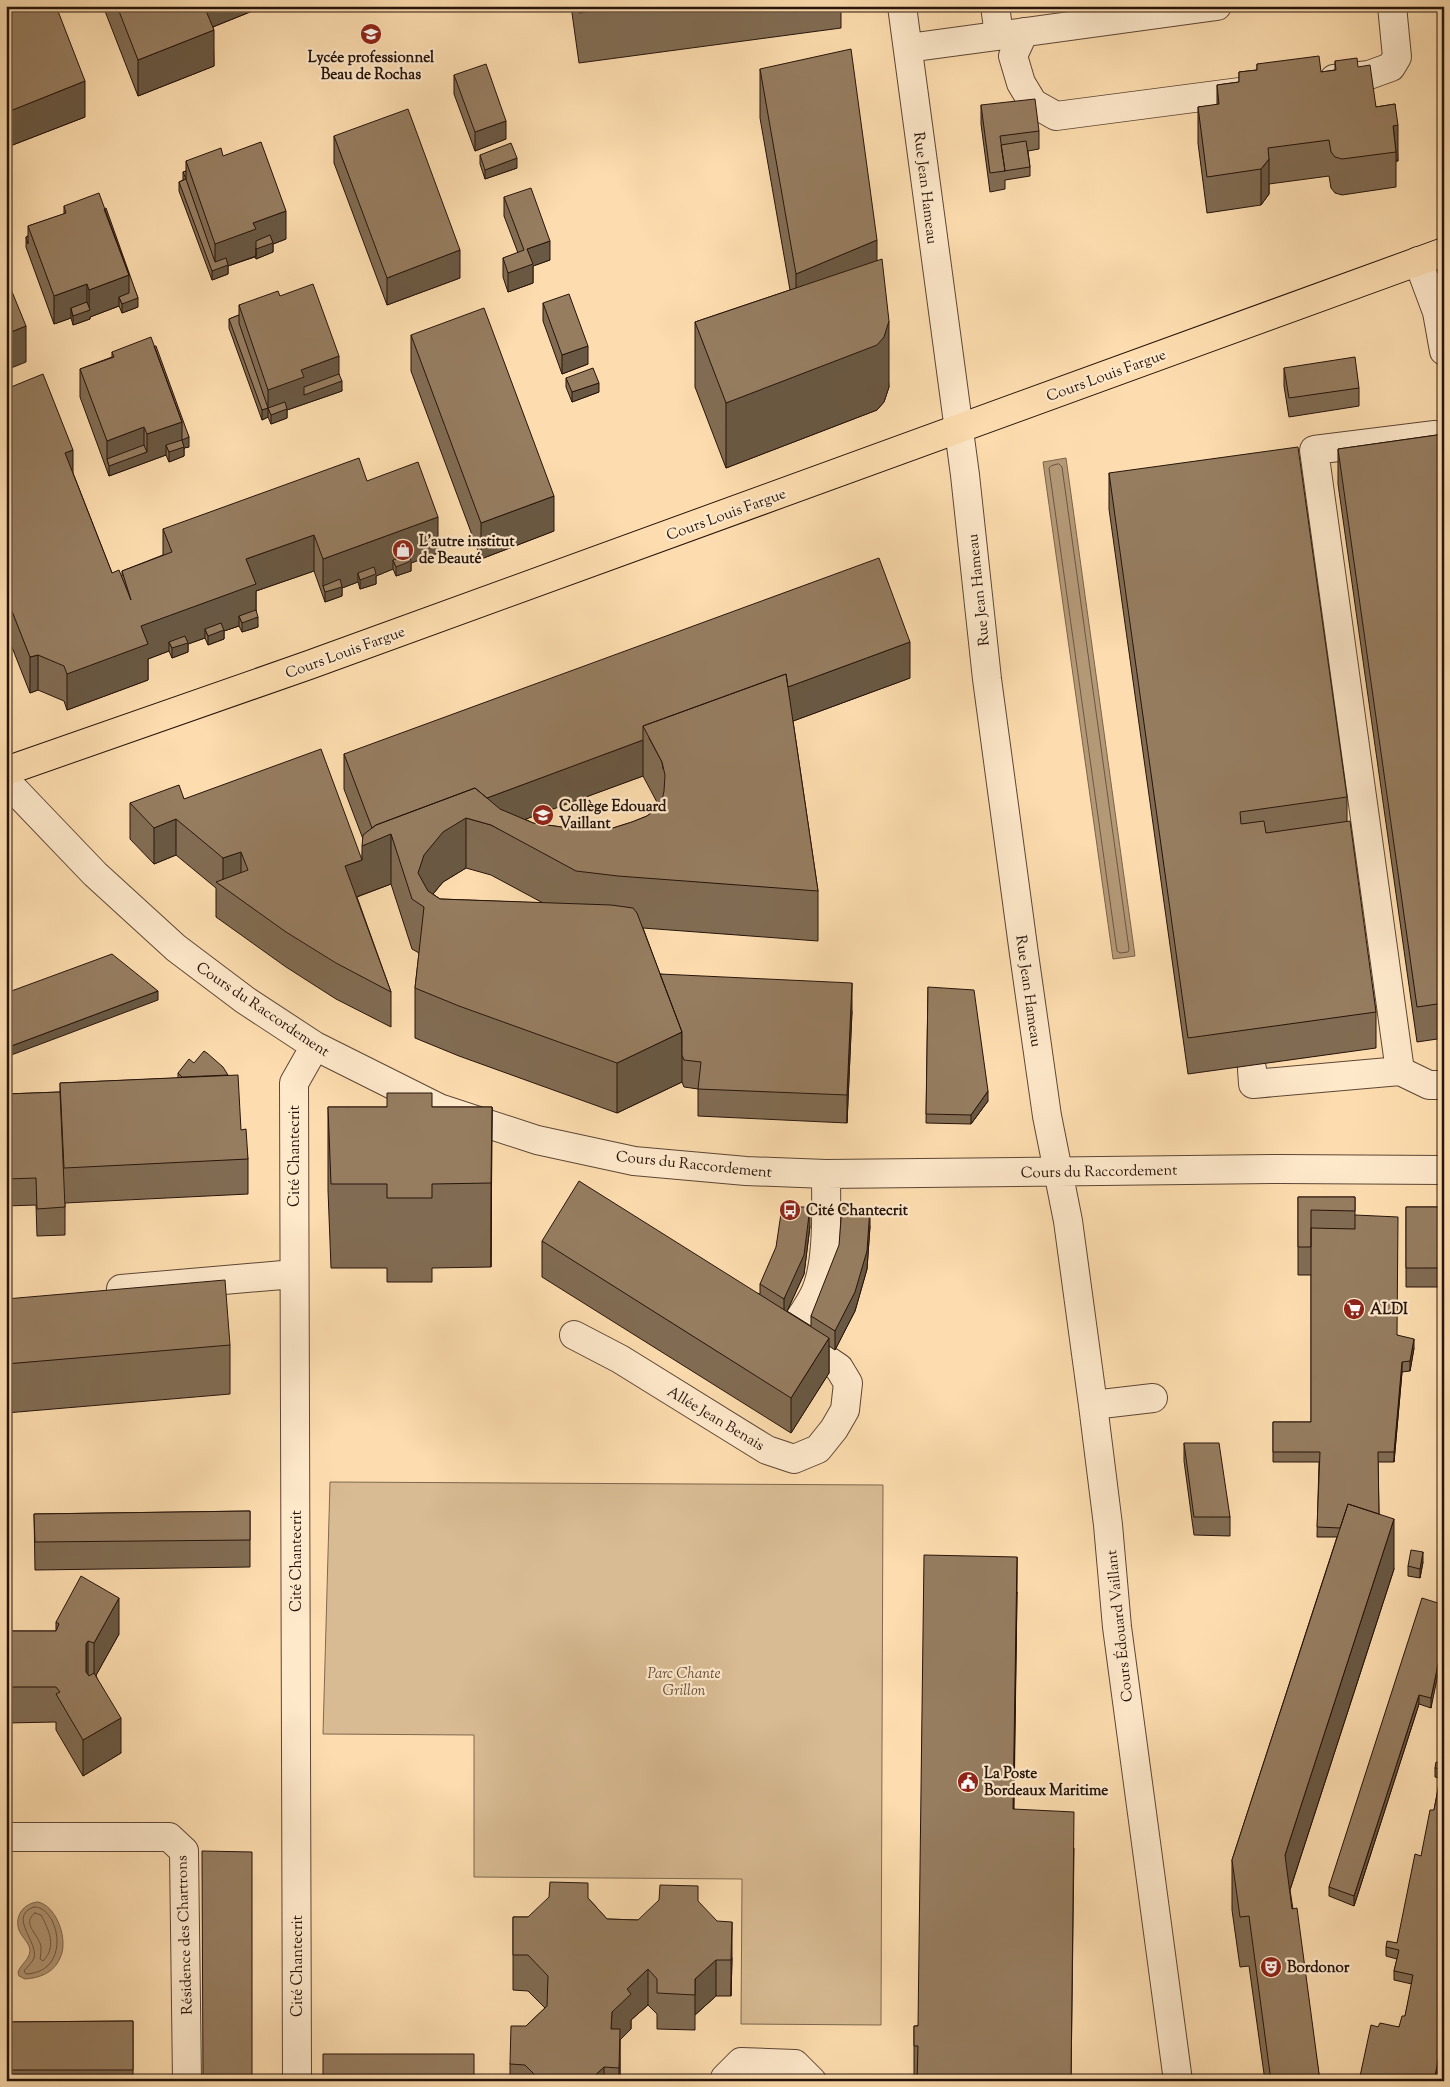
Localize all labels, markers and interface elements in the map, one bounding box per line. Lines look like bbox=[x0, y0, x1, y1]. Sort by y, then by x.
school or university icon: Lycée professionnel Beau de Rochas bbox=[359, 22, 383, 46]
place label: Lycée professionnel Beau de Rochas bbox=[308, 48, 435, 86]
street label: Rue Jean Hameau bbox=[907, 131, 942, 246]
street label: Cours Louis Fargue bbox=[1044, 345, 1169, 408]
street label: Cours Louis Fargue bbox=[664, 484, 789, 547]
place label: L'autre institut de Beauté bbox=[419, 532, 516, 570]
street label: Rue Jean Hameau bbox=[963, 532, 996, 647]
shop icon: L'autre institut de Beauté bbox=[391, 538, 415, 562]
street label: Cours Louis Fargue bbox=[283, 622, 408, 685]
place label: Collège Edouard Vaillant bbox=[559, 797, 667, 835]
school or university icon: Collège Edouard Vaillant bbox=[531, 803, 555, 827]
street label: Rue Jean Hameau bbox=[1009, 934, 1046, 1049]
street label: Cours du Raccordement bbox=[191, 958, 333, 1063]
street label: Cité Chantecrit bbox=[285, 1105, 306, 1207]
street label: Cours du Raccordement bbox=[615, 1147, 773, 1184]
street label: Cours du Raccordement bbox=[1021, 1161, 1178, 1184]
bus stop icon: Cité Chantecrit bbox=[778, 1198, 802, 1222]
place label: Cité Chantecrit bbox=[806, 1201, 909, 1222]
supermarket icon: ALDI bbox=[1342, 1297, 1366, 1321]
place label: ALDI bbox=[1370, 1300, 1408, 1321]
street label: Allée Jean Benais bbox=[663, 1382, 768, 1457]
street label: Cité Chantecrit bbox=[287, 1510, 308, 1612]
street label: Cours Édouard Vaillant bbox=[1101, 1549, 1139, 1703]
park label: Parc Chante Grillon bbox=[647, 1664, 721, 1702]
place label: La Poste Bordeaux Maritime bbox=[984, 1764, 1108, 1802]
public building icon: La Poste Bordeaux Maritime bbox=[956, 1770, 980, 1794]
street label: Résidence des Chartrons bbox=[172, 1855, 199, 2015]
street label: Cité Chantecrit bbox=[288, 1915, 309, 2017]
theatre icon: Bordonor bbox=[1259, 1955, 1283, 1979]
place label: Bordonor bbox=[1287, 1958, 1350, 1979]

